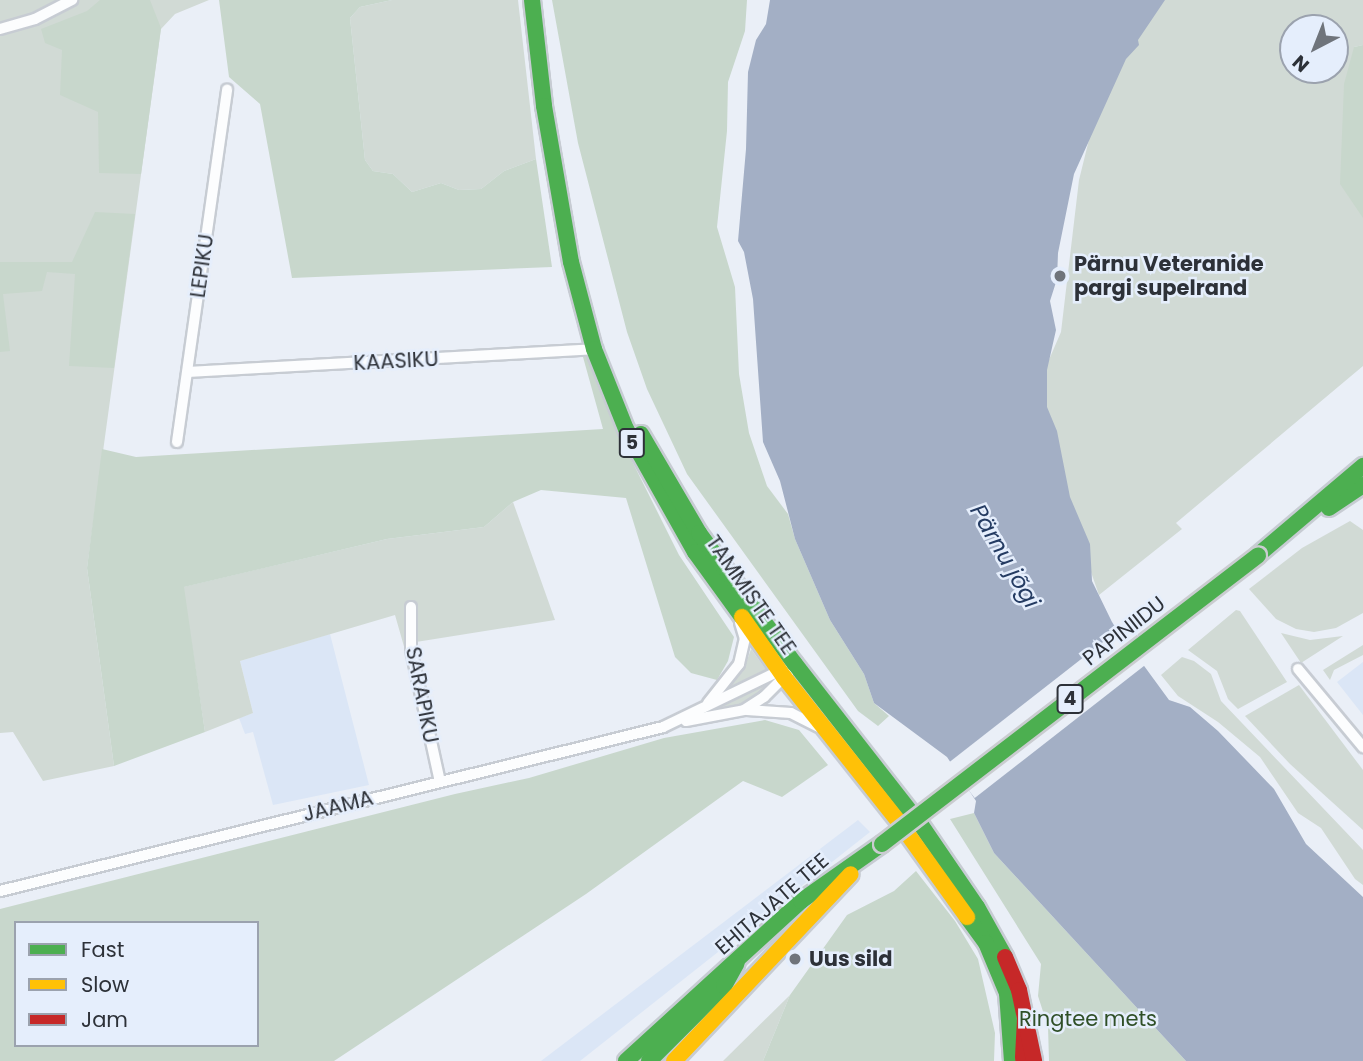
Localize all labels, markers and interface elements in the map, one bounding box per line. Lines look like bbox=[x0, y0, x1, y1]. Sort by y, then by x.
north arrow bbox=[1279, 14, 1349, 84]
text: N bbox=[1287, 49, 1315, 78]
street label: LEPIKU bbox=[185, 233, 219, 299]
place label: Pärnu Veteranide pargi supelrand bbox=[1074, 251, 1264, 301]
marker: Pärnu Veteranide pargi supelrand bbox=[1052, 268, 1068, 284]
street label: KAASIKU bbox=[353, 346, 439, 376]
road number: 5 bbox=[618, 428, 646, 458]
water label: Pärnu jõgi bbox=[964, 499, 1046, 613]
street label: TAMMISTE TEE bbox=[701, 531, 801, 659]
street label: PAPINIIDU bbox=[1078, 591, 1170, 671]
street label: SARAPIKU bbox=[400, 645, 444, 745]
road number: 4 bbox=[1056, 684, 1084, 714]
street label: JAAMA bbox=[300, 785, 376, 827]
street label: EHITAJATE TEE bbox=[710, 848, 834, 960]
legend bbox=[14, 921, 259, 1047]
text: Fast bbox=[81, 935, 124, 964]
place label: Uus sild bbox=[809, 946, 892, 972]
marker: Uus sild bbox=[787, 951, 803, 967]
text: Slow bbox=[81, 970, 129, 999]
text: Jam bbox=[81, 1005, 128, 1034]
park label: Ringtee mets bbox=[1019, 1006, 1157, 1032]

